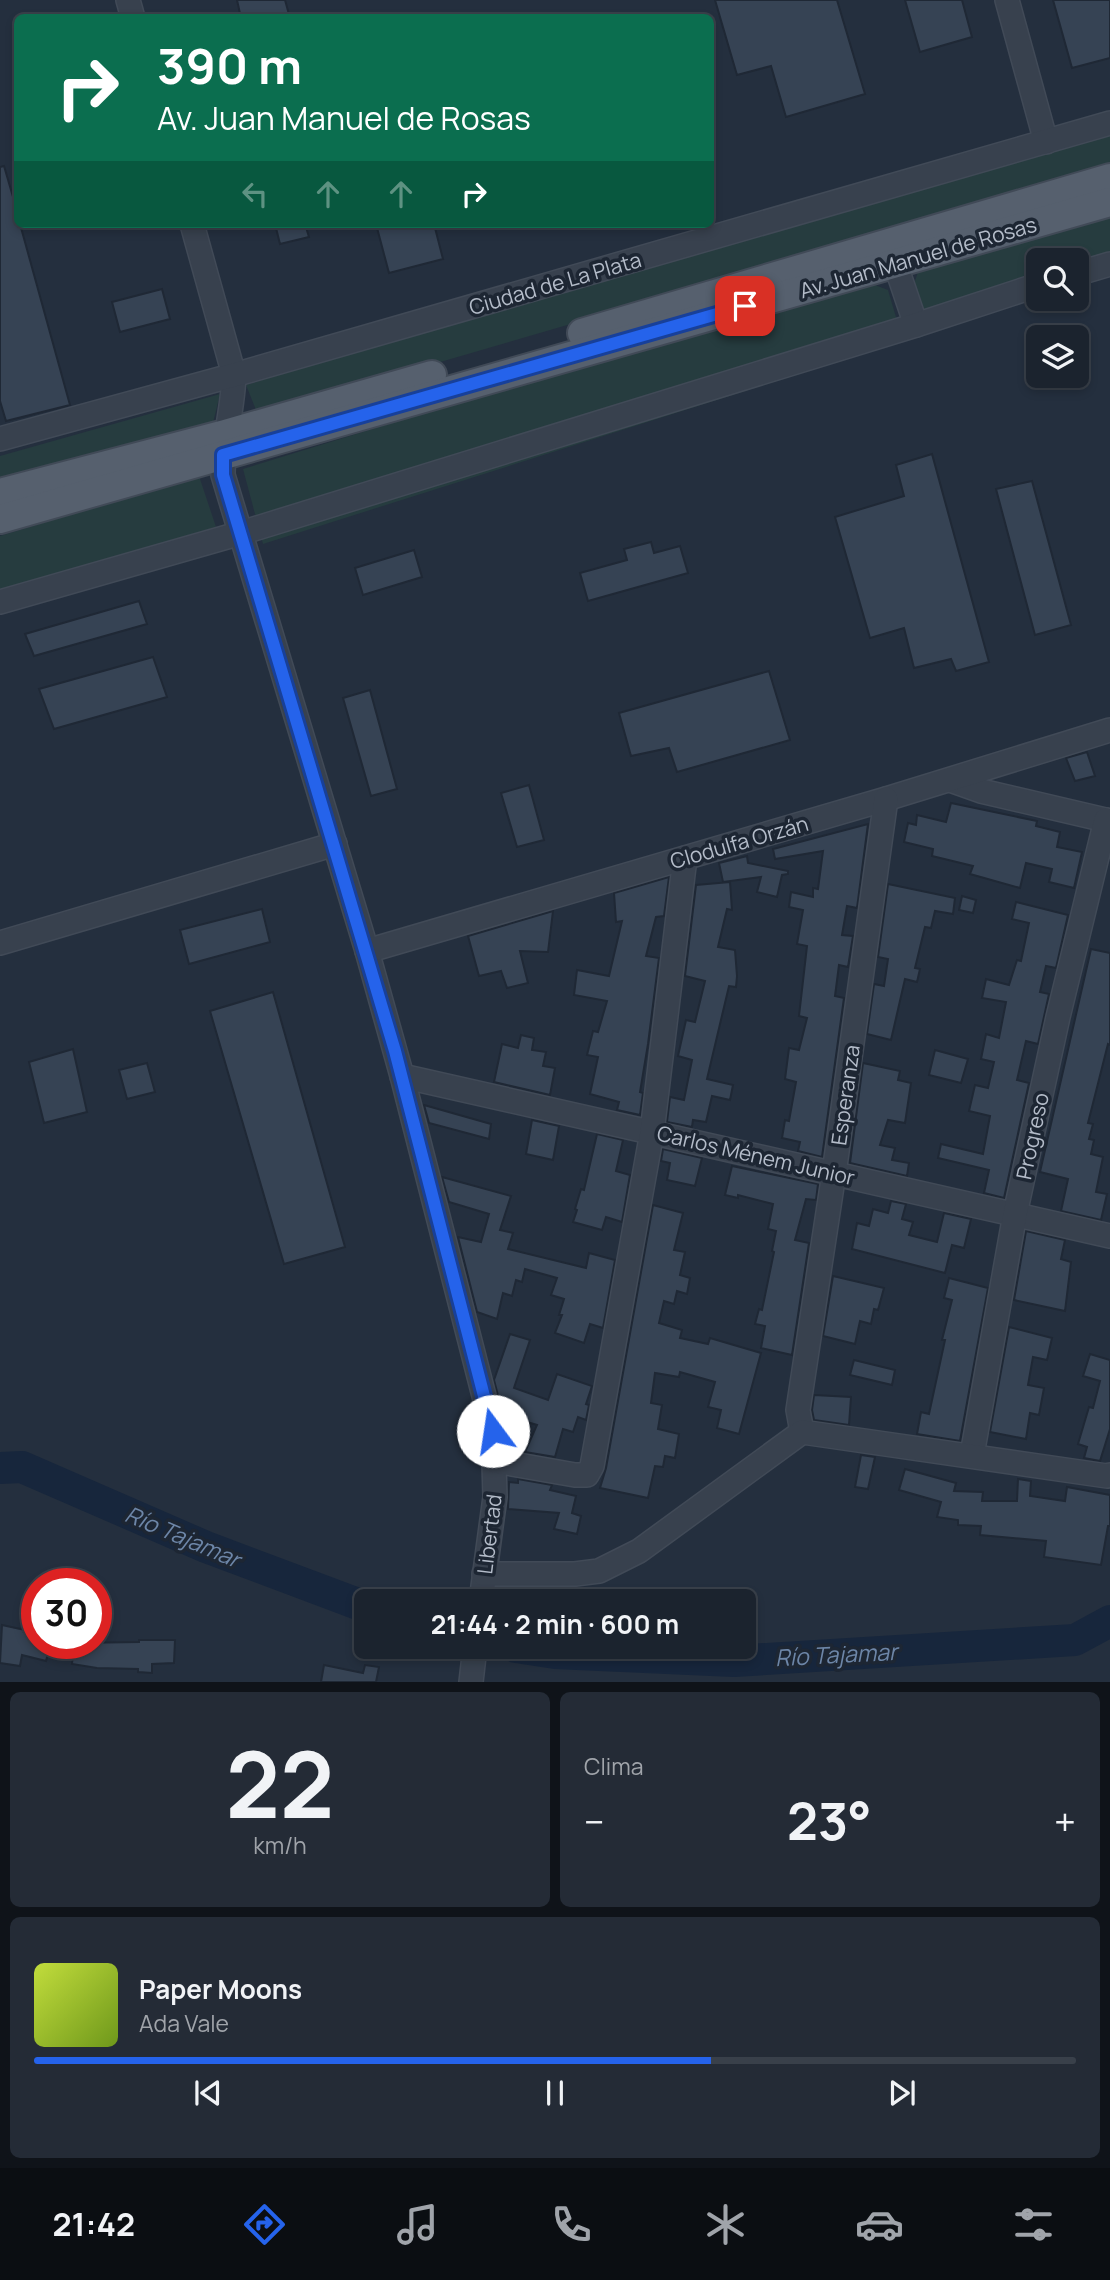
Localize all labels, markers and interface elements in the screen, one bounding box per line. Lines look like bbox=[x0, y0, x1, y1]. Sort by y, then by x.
text: 390 m bbox=[157, 32, 302, 99]
icon: right bbox=[42, 42, 133, 133]
text: Av. Juan Manuel de Rosas bbox=[157, 96, 531, 140]
icon: left bbox=[236, 175, 274, 213]
icon: ahead bbox=[309, 175, 347, 213]
icon: ahead bbox=[382, 175, 420, 213]
icon: right bbox=[455, 175, 493, 213]
street label: Av. Juan Manuel de Rosas bbox=[796, 210, 1040, 304]
street label: Ciudad de La Plata bbox=[466, 245, 644, 321]
map controls bbox=[1026, 248, 1089, 388]
button: search bbox=[1026, 248, 1089, 311]
pin bbox=[715, 276, 775, 336]
icon: arrive bbox=[726, 287, 764, 325]
button: layers bbox=[1026, 325, 1089, 388]
street label: Clodulfa Orzán bbox=[667, 809, 811, 875]
street label: Esperanza bbox=[824, 1043, 866, 1147]
street label: Progreso bbox=[1009, 1090, 1055, 1182]
street label: Carlos Ménem Junior bbox=[654, 1119, 858, 1191]
position arrow bbox=[456, 1394, 530, 1468]
street label: Libertad bbox=[470, 1492, 508, 1576]
water label: Río Tajamar bbox=[121, 1497, 248, 1576]
speed limit sign: 30 bbox=[21, 1568, 112, 1659]
text: 21:44 · 2 min · 600 m bbox=[431, 1606, 679, 1642]
water label: Río Tajamar bbox=[774, 1635, 900, 1673]
text: 22 bbox=[226, 1721, 334, 1845]
text: Clima bbox=[584, 1750, 643, 1782]
text: 23° bbox=[787, 1785, 872, 1856]
text: − bbox=[584, 1795, 605, 1847]
text: + bbox=[1054, 1795, 1076, 1847]
text: km/h bbox=[253, 1829, 307, 1861]
text: Paper Moons bbox=[139, 1971, 302, 2007]
text: Ada Vale bbox=[139, 2007, 229, 2039]
icon: previous bbox=[189, 2074, 227, 2112]
icon: pause bbox=[536, 2074, 574, 2112]
icon: next bbox=[883, 2074, 921, 2112]
icon: directions bbox=[240, 2200, 289, 2249]
icon: music bbox=[393, 2200, 442, 2249]
icon: phone bbox=[547, 2200, 596, 2249]
icon: climate bbox=[701, 2200, 750, 2249]
icon: car bbox=[855, 2200, 904, 2249]
icon: filters bbox=[1009, 2200, 1058, 2249]
text: 21:42 bbox=[52, 2202, 135, 2246]

